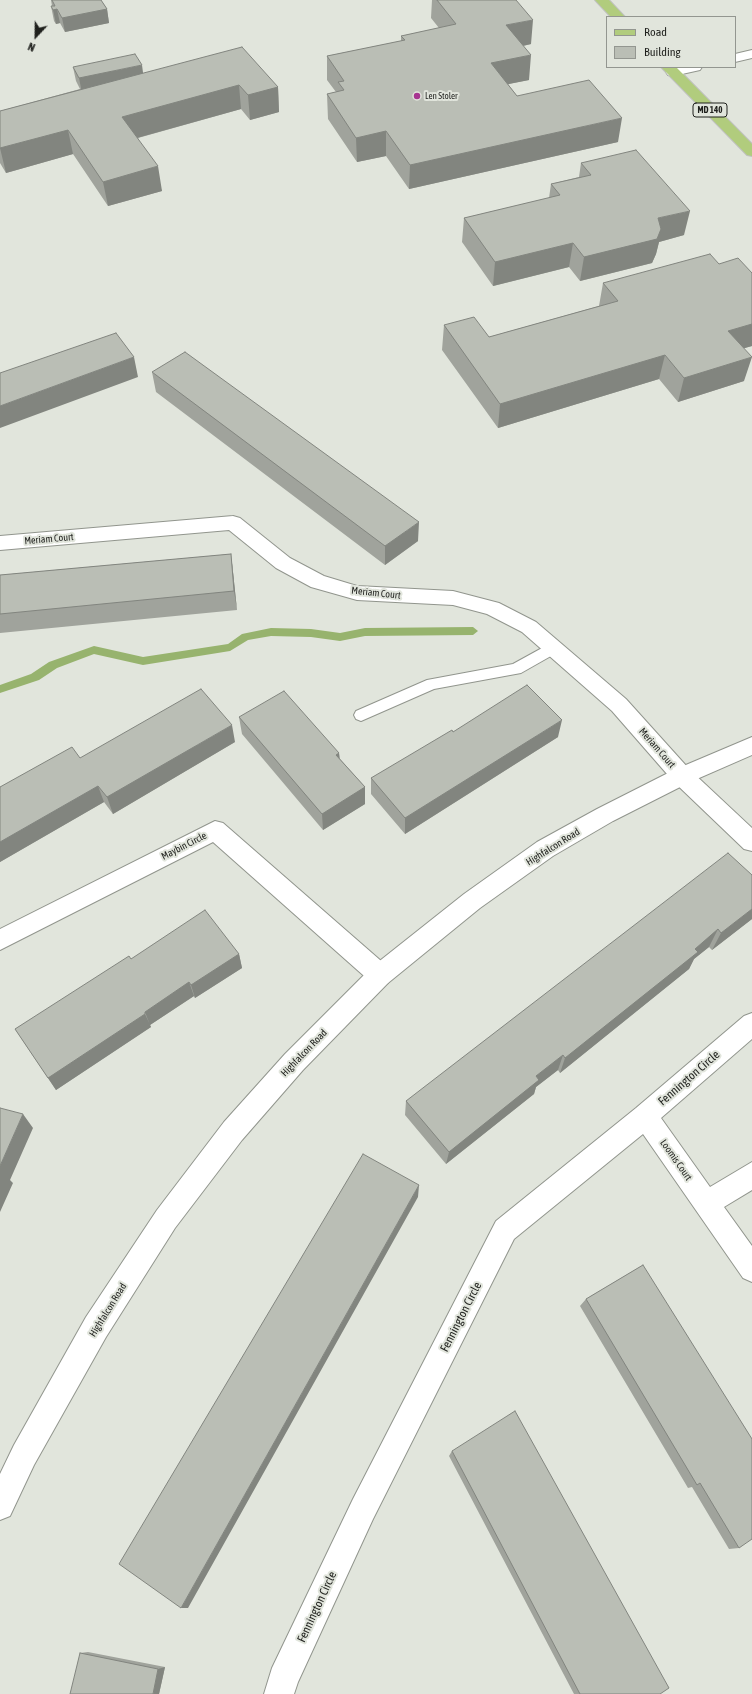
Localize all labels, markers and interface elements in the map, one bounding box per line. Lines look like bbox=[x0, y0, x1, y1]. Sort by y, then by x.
north arrow bbox=[16, 16, 56, 56]
legend bbox=[606, 16, 736, 68]
text: Road bbox=[644, 25, 667, 39]
text: N bbox=[26, 40, 37, 54]
text: Building bbox=[644, 45, 681, 59]
marker: Len Stoler bbox=[412, 91, 422, 101]
place label: Len Stoler bbox=[425, 91, 458, 101]
road number: MD 140 bbox=[693, 103, 727, 117]
street label: Meriam Court bbox=[24, 531, 74, 547]
street label: Meriam Court bbox=[351, 584, 401, 602]
street label: Meriam Court bbox=[636, 725, 678, 771]
street label: Highfalcon Road bbox=[524, 826, 582, 868]
street label: Maybin Circle bbox=[159, 829, 209, 863]
street label: Highfalcon Road bbox=[279, 1027, 329, 1079]
street label: Fennington Circle bbox=[655, 1047, 723, 1109]
street label: Loomis Court bbox=[657, 1137, 695, 1183]
street label: Fennington Circle bbox=[437, 1280, 485, 1354]
street label: Highfalcon Road bbox=[87, 1281, 129, 1339]
street label: Fennington Circle bbox=[294, 1569, 340, 1645]

